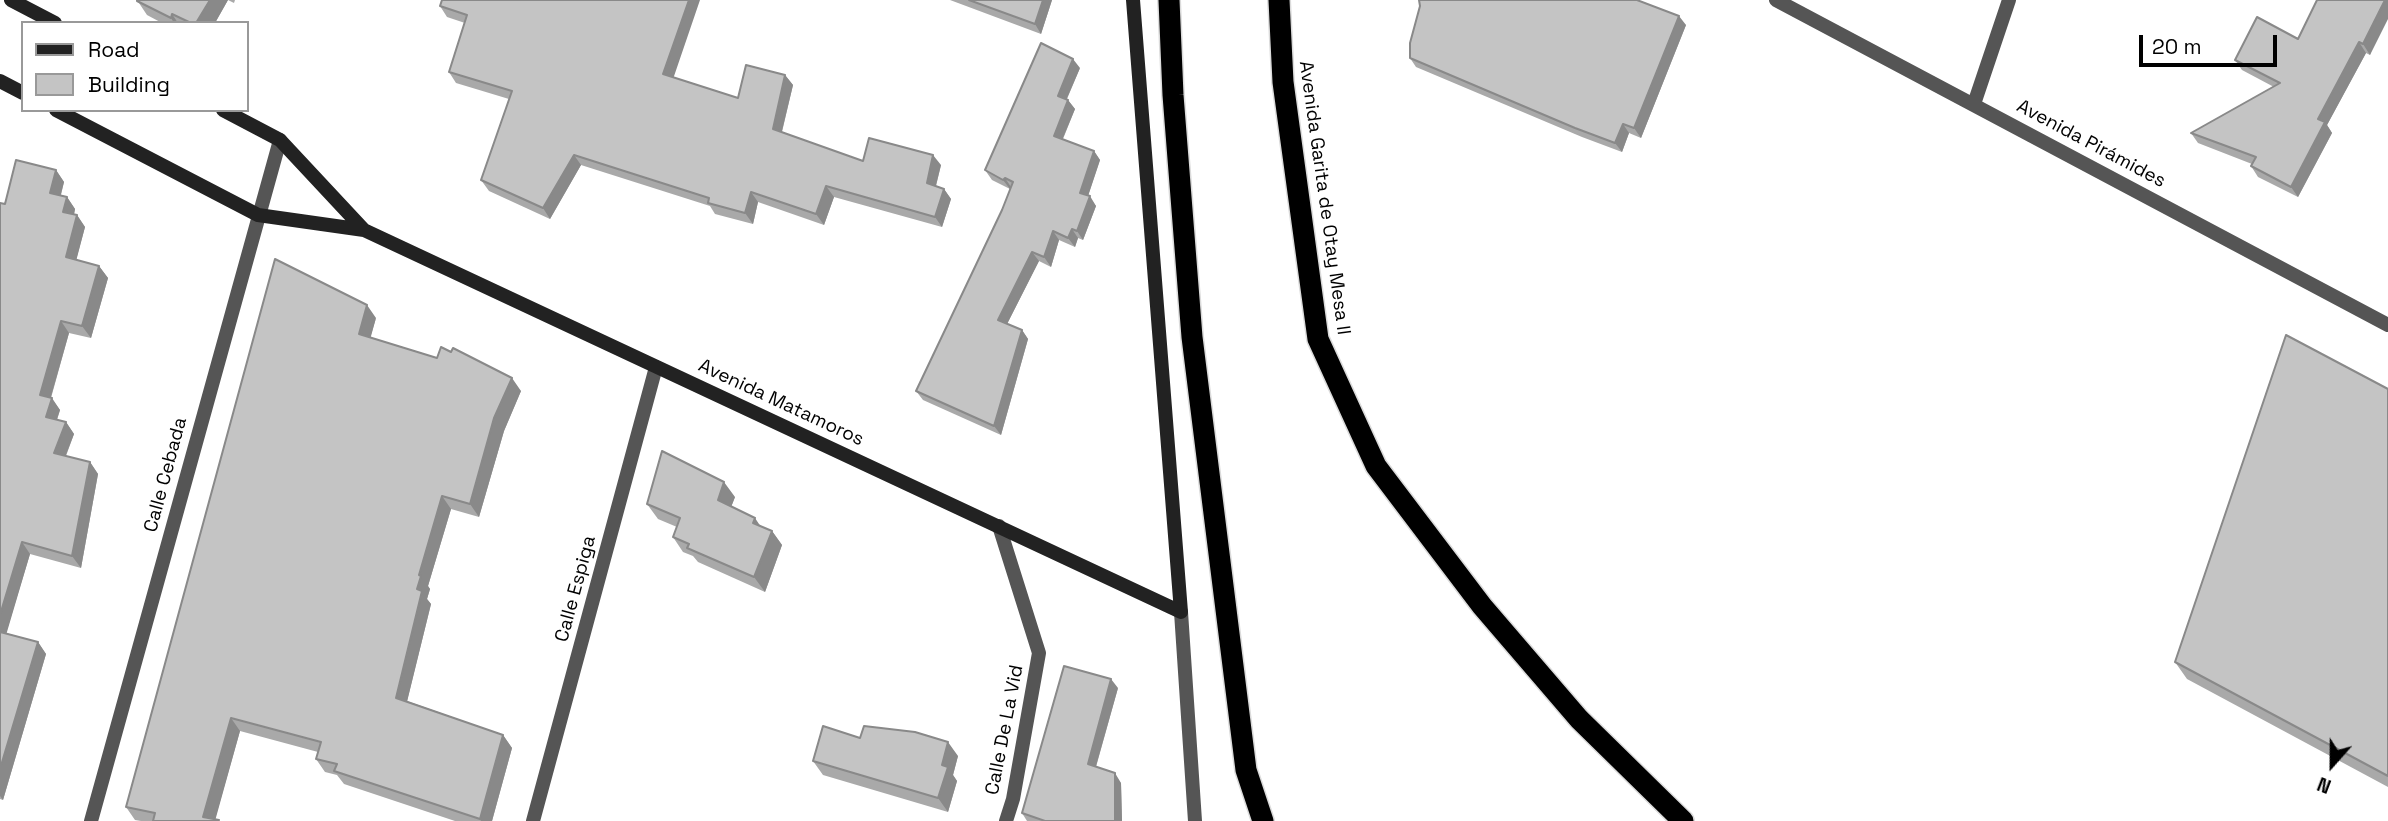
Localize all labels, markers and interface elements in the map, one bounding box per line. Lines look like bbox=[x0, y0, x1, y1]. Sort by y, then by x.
legend bbox=[21, 21, 248, 112]
scale bar bbox=[2143, 21, 2281, 65]
text: 20 m bbox=[2152, 33, 2202, 60]
text: Road bbox=[88, 36, 140, 63]
street label: Avenida Garita de Otay Mesa II bbox=[1293, 60, 1355, 336]
text: Building bbox=[88, 71, 170, 98]
street label: Avenida Pirámides bbox=[2013, 95, 2169, 193]
street label: Avenida Matamoros bbox=[695, 355, 867, 451]
street label: Calle Cebada bbox=[140, 415, 192, 535]
street label: Calle Espiga bbox=[551, 533, 601, 645]
street label: Calle De La Vid bbox=[981, 663, 1029, 797]
north arrow bbox=[2297, 730, 2367, 800]
text: N bbox=[2314, 771, 2335, 799]

